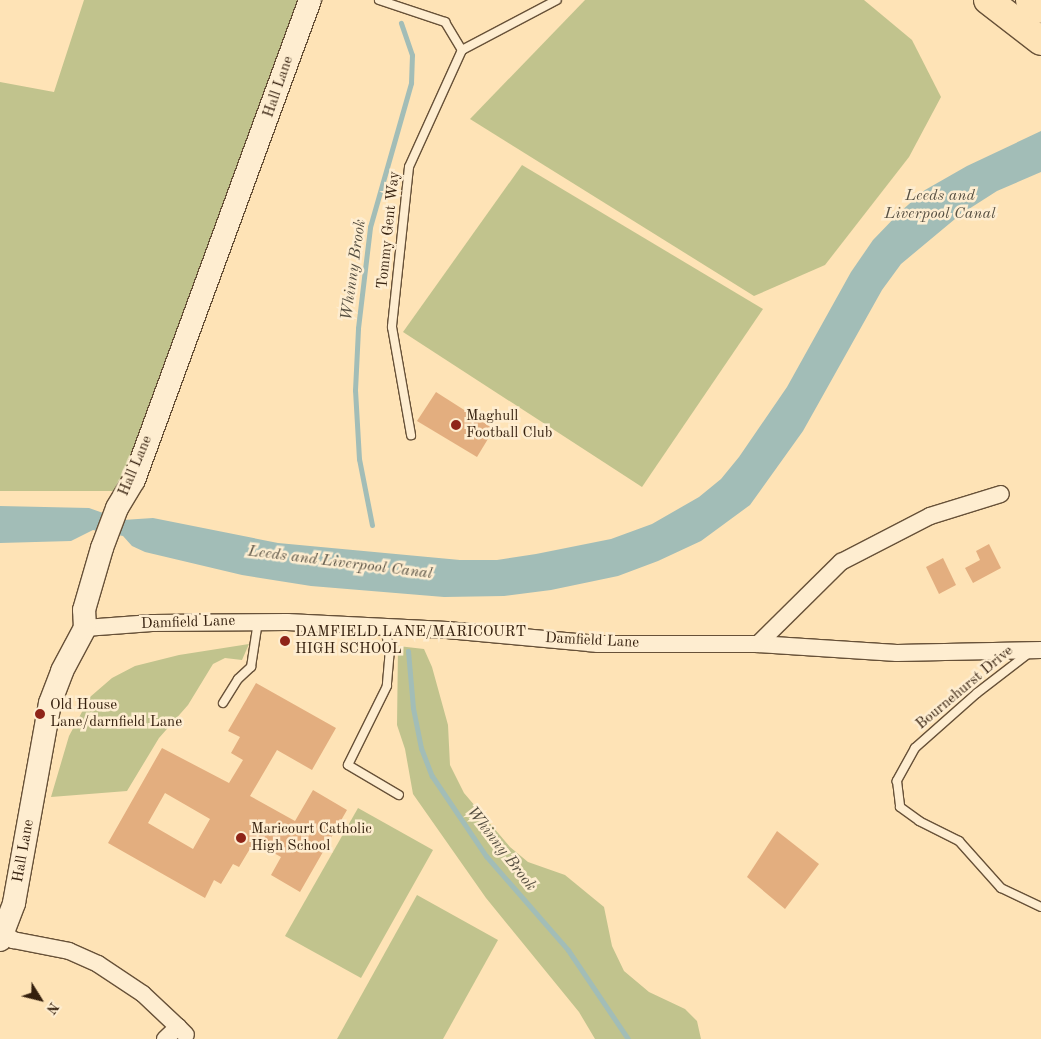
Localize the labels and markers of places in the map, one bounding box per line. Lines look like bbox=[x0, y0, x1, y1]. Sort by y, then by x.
place label: Maghull Football Club bbox=[466, 407, 552, 442]
marker: Maghull Football Club bbox=[450, 419, 462, 431]
place label: DAMFIELD LANE/MARICOURT HIGH SCHOOL bbox=[295, 623, 526, 658]
marker: DAMFIELD LANE/MARICOURT HIGH SCHOOL bbox=[279, 635, 291, 647]
place label: Old House Lane/darnfield Lane bbox=[50, 696, 182, 731]
marker: Old House Lane/darnfield Lane bbox=[34, 708, 46, 720]
place label: Maricourt Catholic High School bbox=[251, 820, 372, 855]
marker: Maricourt Catholic High School bbox=[235, 832, 247, 844]

